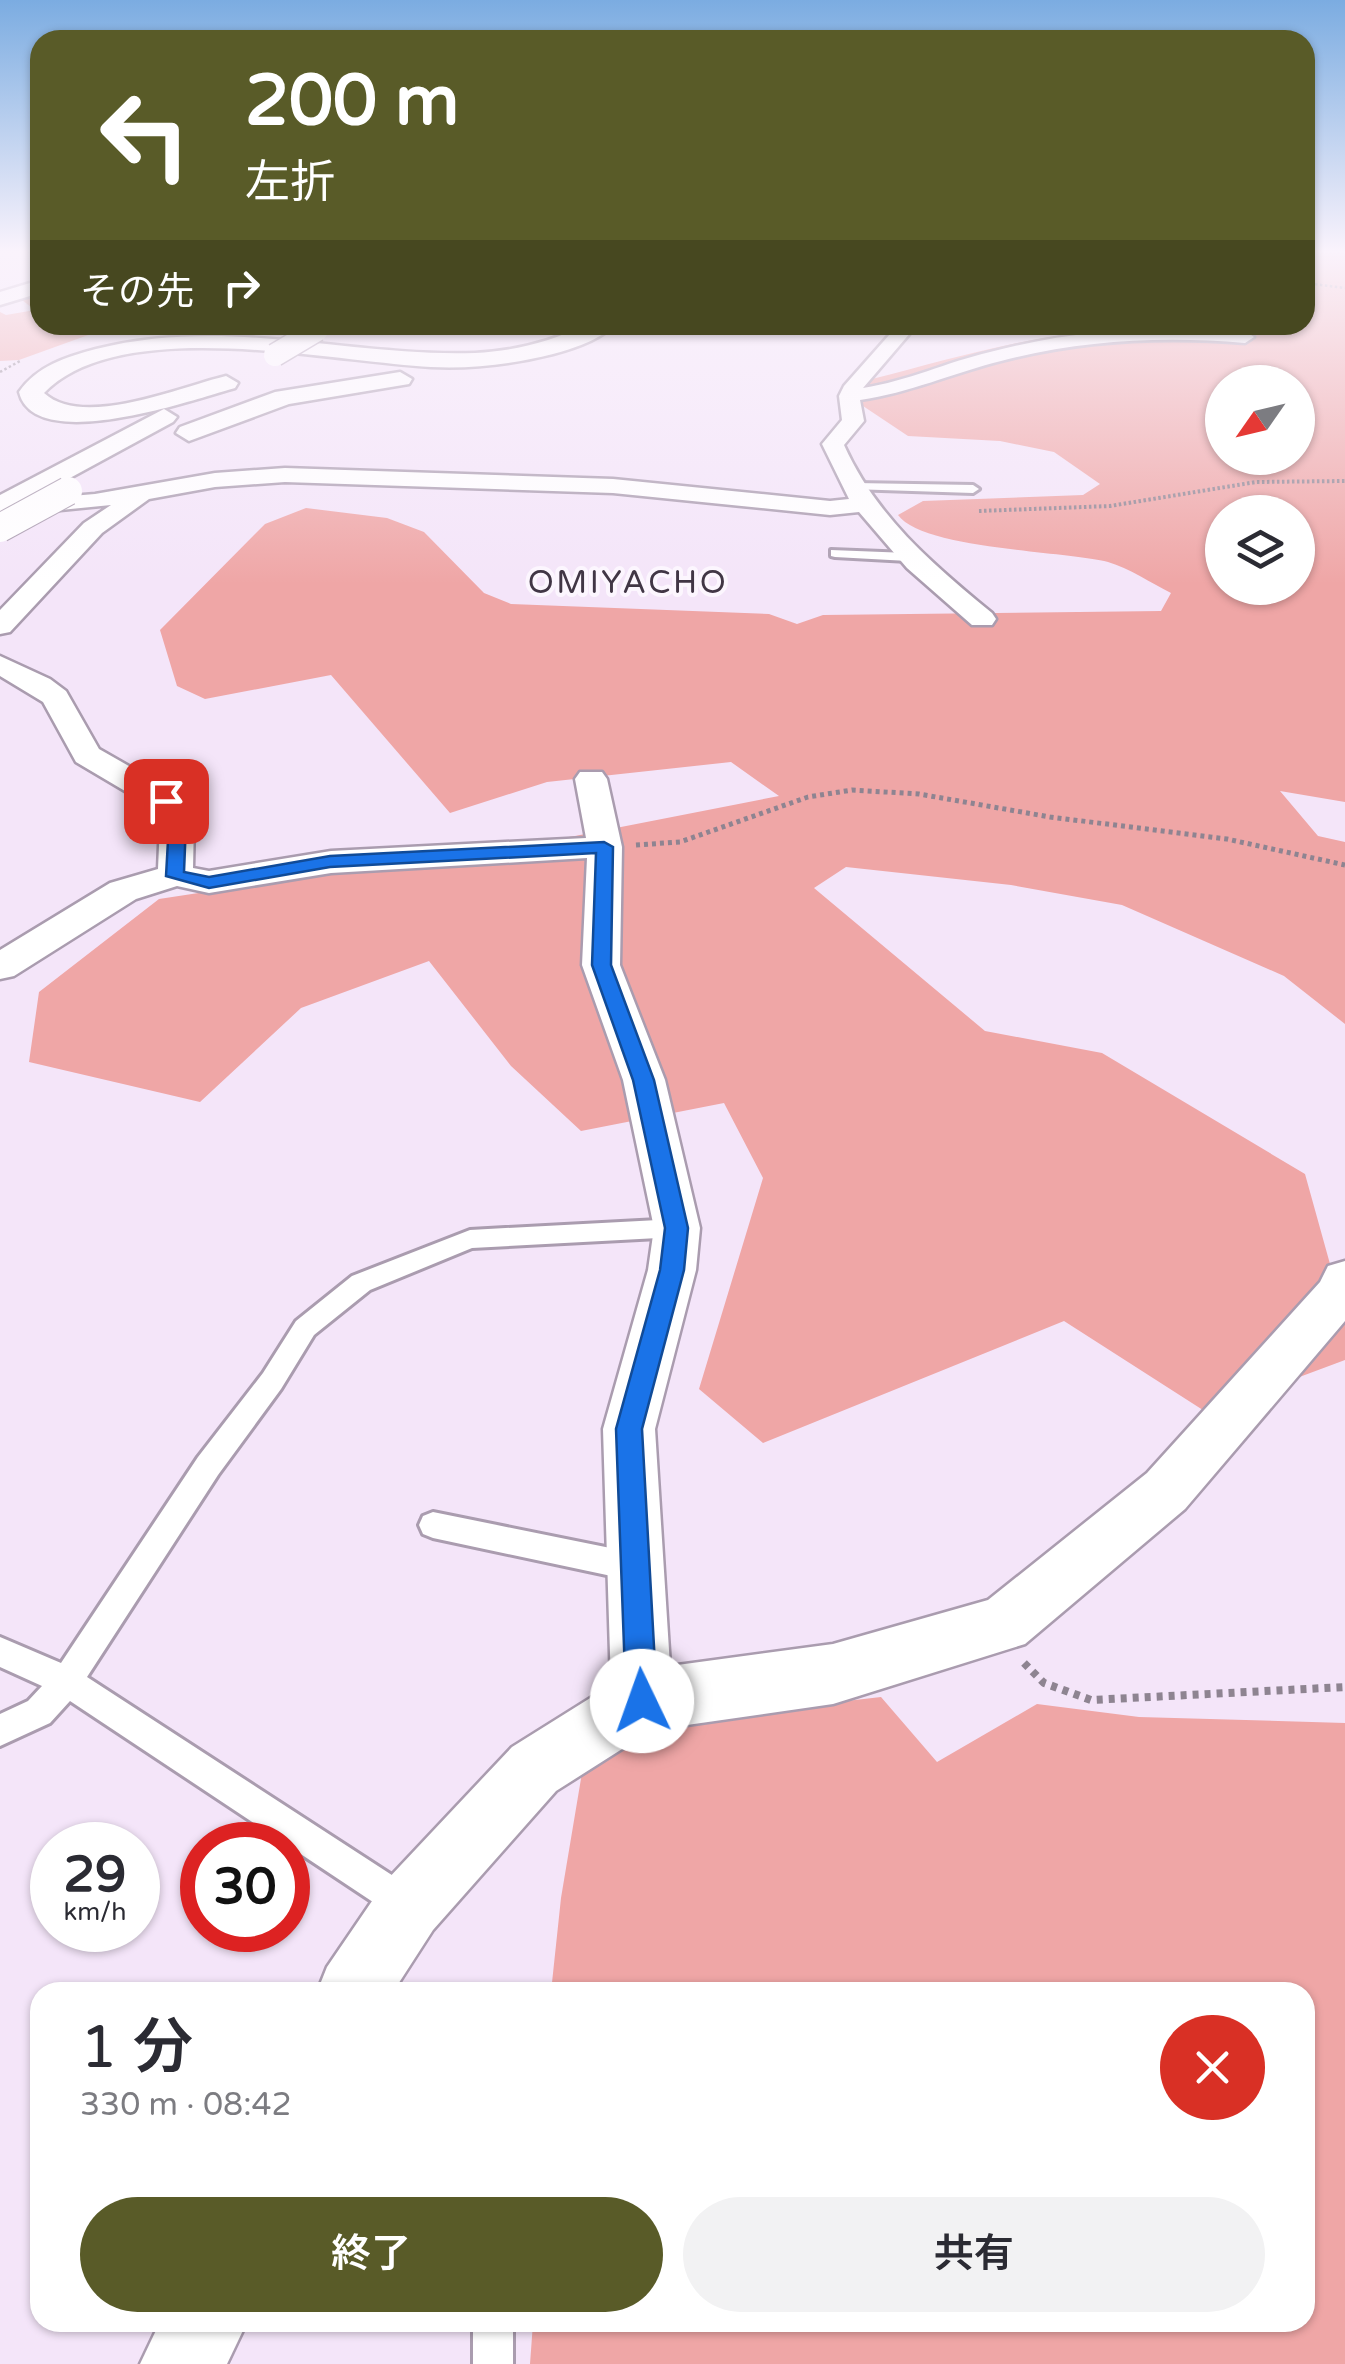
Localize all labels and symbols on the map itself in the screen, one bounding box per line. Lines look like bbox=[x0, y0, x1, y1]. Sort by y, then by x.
north arrow bbox=[1205, 365, 1315, 475]
district label: OMIYACHO bbox=[528, 564, 728, 602]
pin bbox=[124, 759, 209, 844]
position arrow bbox=[590, 1649, 694, 1753]
speed limit sign: 30 bbox=[180, 1822, 310, 1952]

